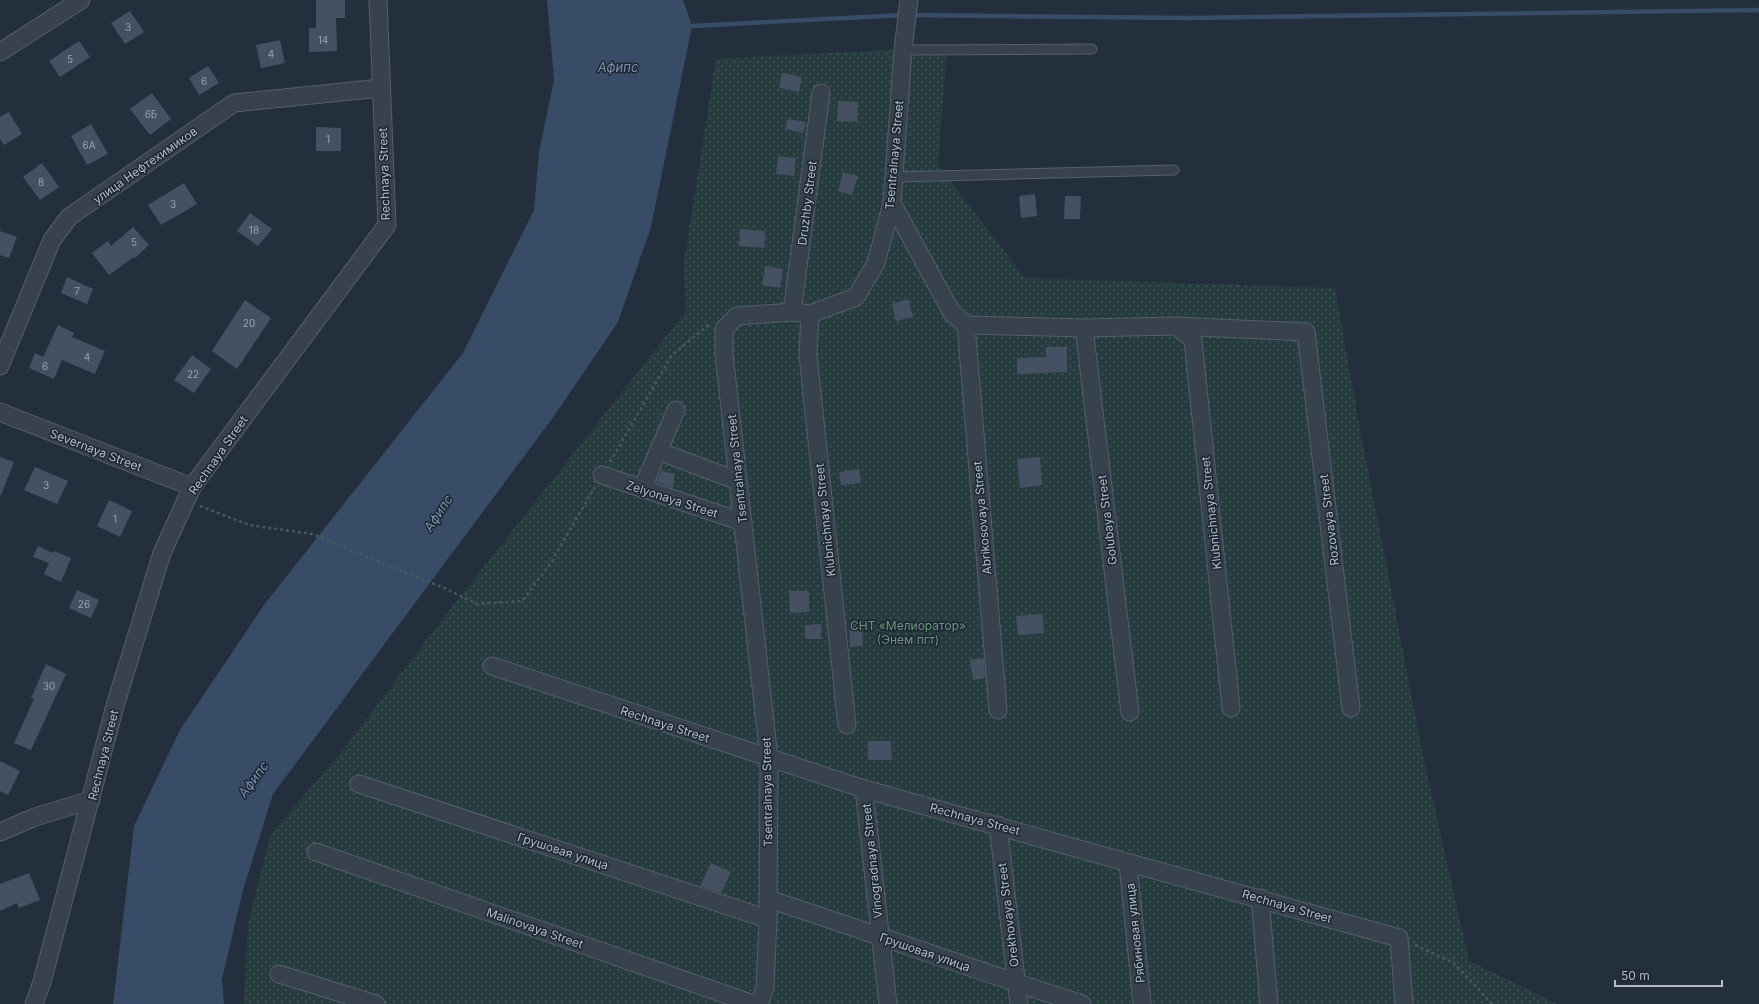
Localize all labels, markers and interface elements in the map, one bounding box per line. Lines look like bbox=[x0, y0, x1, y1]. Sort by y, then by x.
house number: 3 bbox=[125, 21, 131, 33]
house number: 14 bbox=[318, 34, 328, 46]
house number: 4 bbox=[268, 48, 274, 60]
house number: 5 bbox=[67, 53, 73, 65]
water label: Афипс bbox=[597, 59, 639, 75]
house number: 6 bbox=[201, 75, 207, 87]
street label: Tsentralnaya Street bbox=[882, 100, 906, 210]
house number: 6Б bbox=[145, 108, 157, 120]
street label: улица Нефтехимиков bbox=[90, 123, 200, 207]
street label: Rechnaya Street bbox=[375, 127, 393, 221]
house number: 1 bbox=[326, 133, 330, 145]
house number: 6А bbox=[82, 139, 96, 151]
street label: Druzhby Street bbox=[794, 160, 820, 246]
house number: 8 bbox=[38, 176, 44, 188]
house number: 3 bbox=[170, 198, 176, 210]
house number: 18 bbox=[249, 224, 259, 236]
house number: 5 bbox=[131, 236, 137, 248]
house number: 7 bbox=[74, 285, 80, 297]
house number: 20 bbox=[243, 317, 255, 329]
house number: 4 bbox=[84, 351, 90, 363]
house number: 6 bbox=[42, 360, 48, 372]
house number: 22 bbox=[187, 368, 199, 380]
street label: Rechnaya Street bbox=[185, 413, 251, 497]
street label: Tsentralnaya Street bbox=[724, 414, 750, 524]
street label: Severnaya Street bbox=[48, 426, 144, 474]
street label: Klubnichnaya Street bbox=[1198, 456, 1224, 570]
street label: Abrikosovaya Street bbox=[970, 461, 994, 575]
street label: Klubnichnaya Street bbox=[812, 463, 838, 577]
street label: Rozovaya Street bbox=[1316, 473, 1342, 567]
street label: Golubaya Street bbox=[1094, 474, 1120, 566]
street label: Zelyonaya Street bbox=[624, 477, 720, 521]
house number: 3 bbox=[43, 479, 49, 491]
water label: Афипс bbox=[420, 491, 456, 535]
house number: 1 bbox=[113, 513, 117, 525]
house number: 26 bbox=[78, 598, 90, 610]
park label: СНТ «Мелиоратор» (Энем пгт) bbox=[850, 618, 966, 647]
house number: 30 bbox=[43, 680, 55, 692]
street label: Rechnaya Street bbox=[619, 703, 712, 745]
street label: Rechnaya Street bbox=[84, 708, 122, 802]
street label: Tsentralnaya Street bbox=[759, 737, 775, 847]
water label: Афипс bbox=[234, 757, 272, 801]
street label: Rechnaya Street bbox=[928, 800, 1022, 838]
street label: Vinogradnaya Street bbox=[858, 803, 886, 919]
street label: Грушовая улица bbox=[516, 829, 610, 873]
street label: Orekhovaya Street bbox=[994, 862, 1022, 968]
street label: Рябиновая улица bbox=[1122, 882, 1148, 984]
street label: Rechnaya Street bbox=[1240, 886, 1334, 926]
street label: Malinovaya Street bbox=[485, 904, 585, 952]
street label: Грушовая улица bbox=[878, 929, 972, 975]
scale bar bbox=[1615, 962, 1722, 988]
text: 50 m bbox=[1621, 968, 1650, 983]

